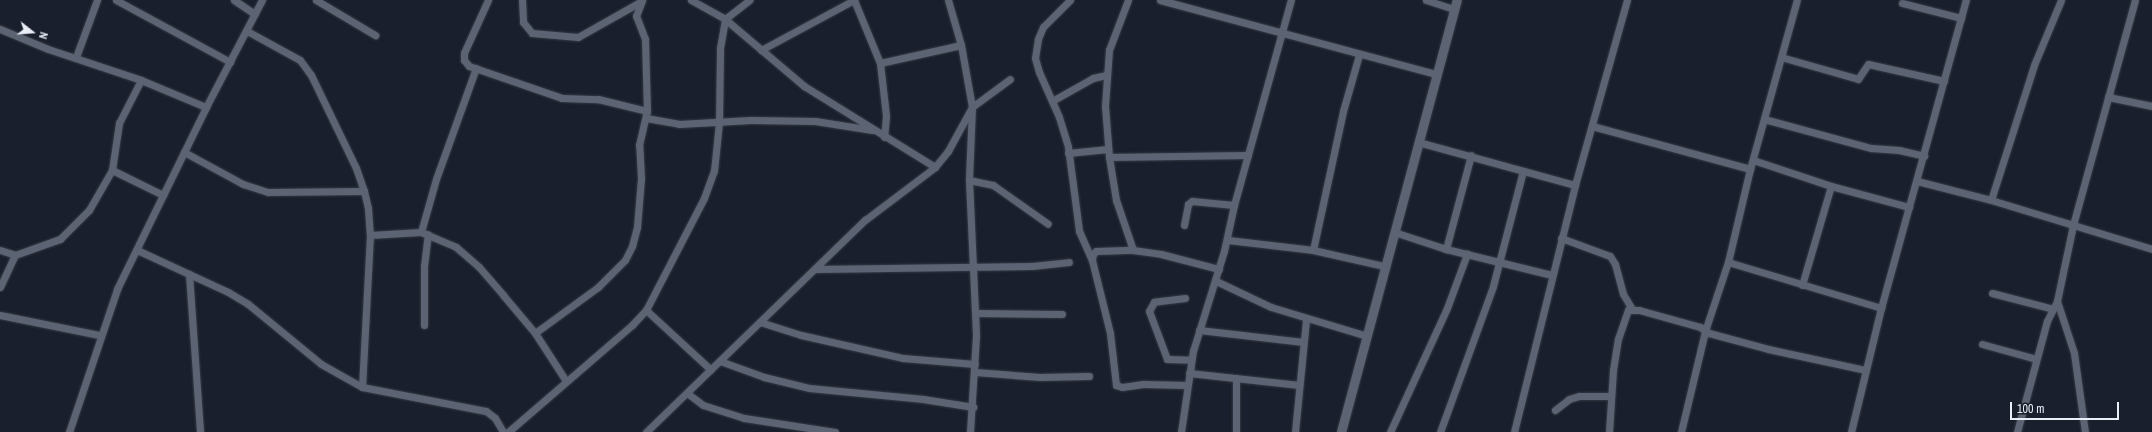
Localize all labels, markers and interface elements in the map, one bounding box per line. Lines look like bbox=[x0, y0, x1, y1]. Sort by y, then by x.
north arrow bbox=[12, 12, 52, 52]
text: N bbox=[36, 30, 51, 41]
scale bar bbox=[2012, 394, 2121, 420]
text: 100 m bbox=[2017, 401, 2044, 417]

